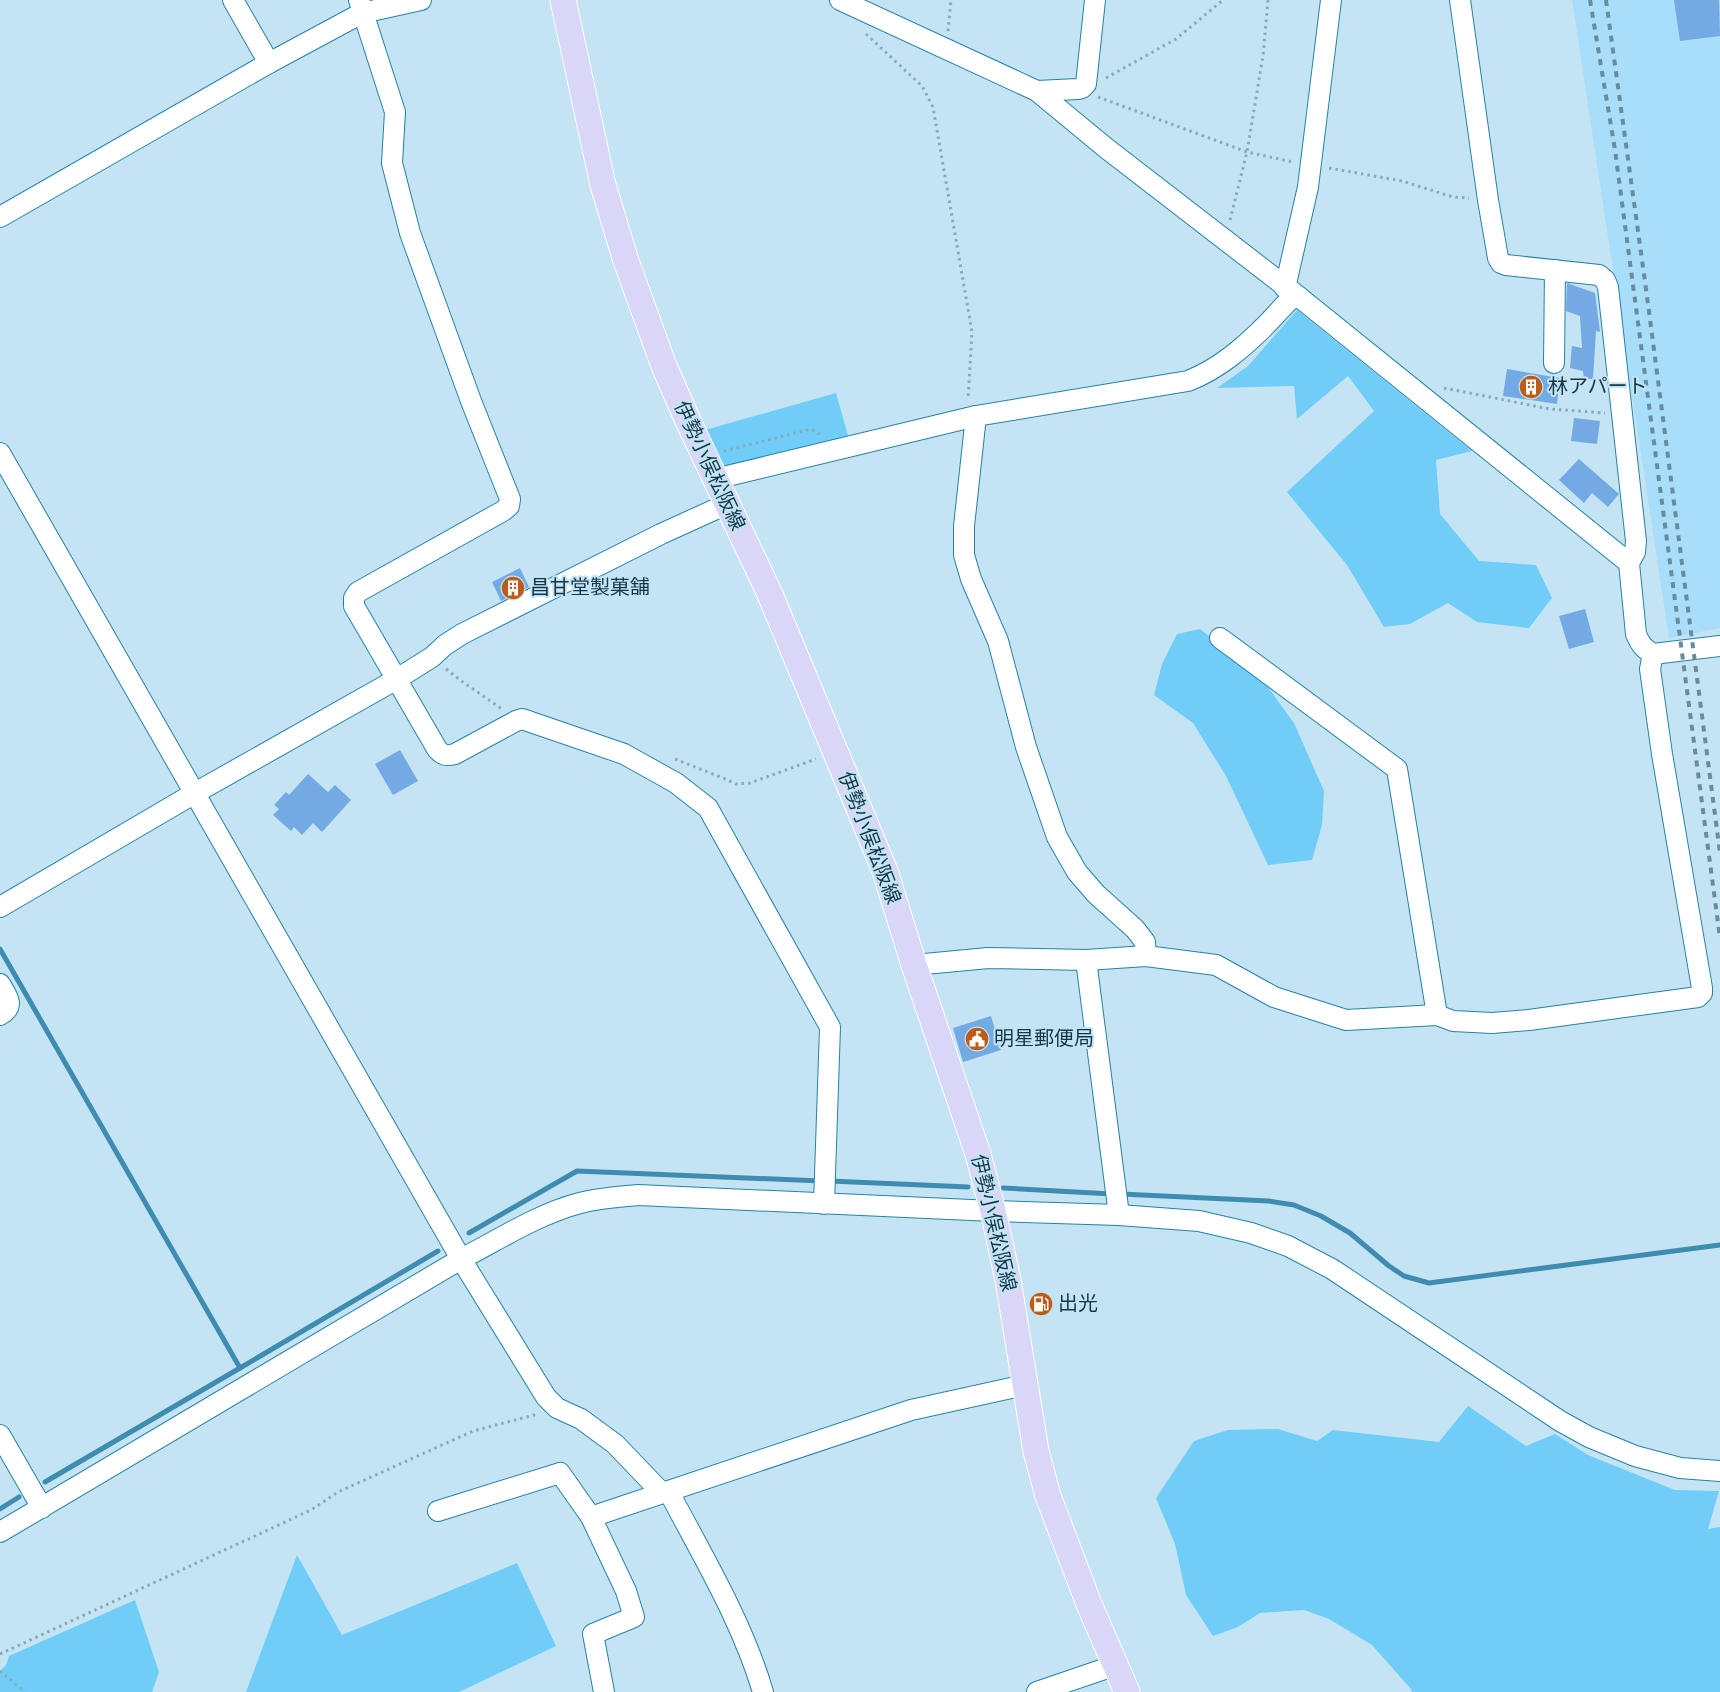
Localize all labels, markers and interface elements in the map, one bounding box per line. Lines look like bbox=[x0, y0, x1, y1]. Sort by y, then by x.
building icon: 林アパート bbox=[1518, 374, 1544, 400]
place label: 林アパート bbox=[1548, 376, 1648, 397]
street label: 伊勢小俣松阪線 bbox=[670, 397, 749, 534]
building icon: 昌甘堂製菓舗 bbox=[500, 575, 526, 601]
place label: 昌甘堂製菓舗 bbox=[530, 577, 650, 598]
street label: 伊勢小俣松阪線 bbox=[835, 768, 905, 907]
public building icon: 明星郵便局 bbox=[964, 1026, 990, 1052]
place label: 明星郵便局 bbox=[994, 1028, 1094, 1049]
street label: 伊勢小俣松阪線 bbox=[968, 1152, 1020, 1293]
fuel station icon: 出光 bbox=[1028, 1291, 1054, 1317]
place label: 出光 bbox=[1058, 1293, 1098, 1314]

